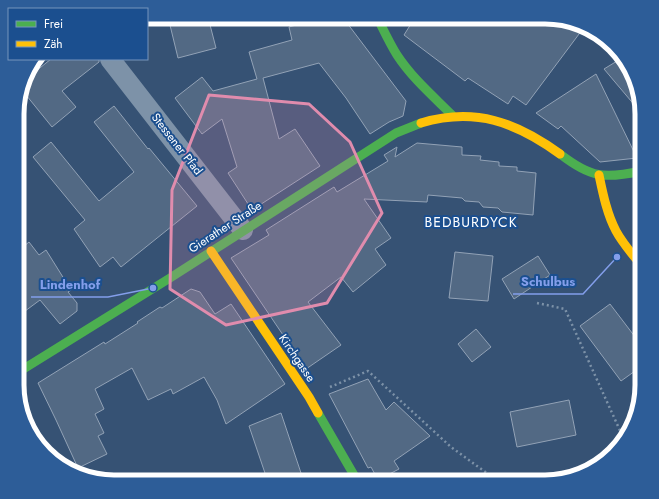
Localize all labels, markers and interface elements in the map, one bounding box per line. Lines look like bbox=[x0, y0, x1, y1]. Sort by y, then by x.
legend bbox=[8, 8, 148, 60]
text: Frei bbox=[44, 15, 63, 33]
text: Zäh bbox=[44, 35, 63, 53]
street label: Stessener Pfad bbox=[147, 109, 207, 179]
street label: Gierather Straße bbox=[185, 197, 265, 257]
district label: BEDBURDYCK bbox=[424, 212, 518, 232]
callout: Schulbus bbox=[513, 269, 583, 294]
callout: Lindenhof bbox=[31, 272, 108, 297]
text: Schulbus bbox=[521, 272, 575, 291]
text: Lindenhof bbox=[40, 275, 101, 294]
street label: Kirchgasse bbox=[274, 330, 320, 386]

